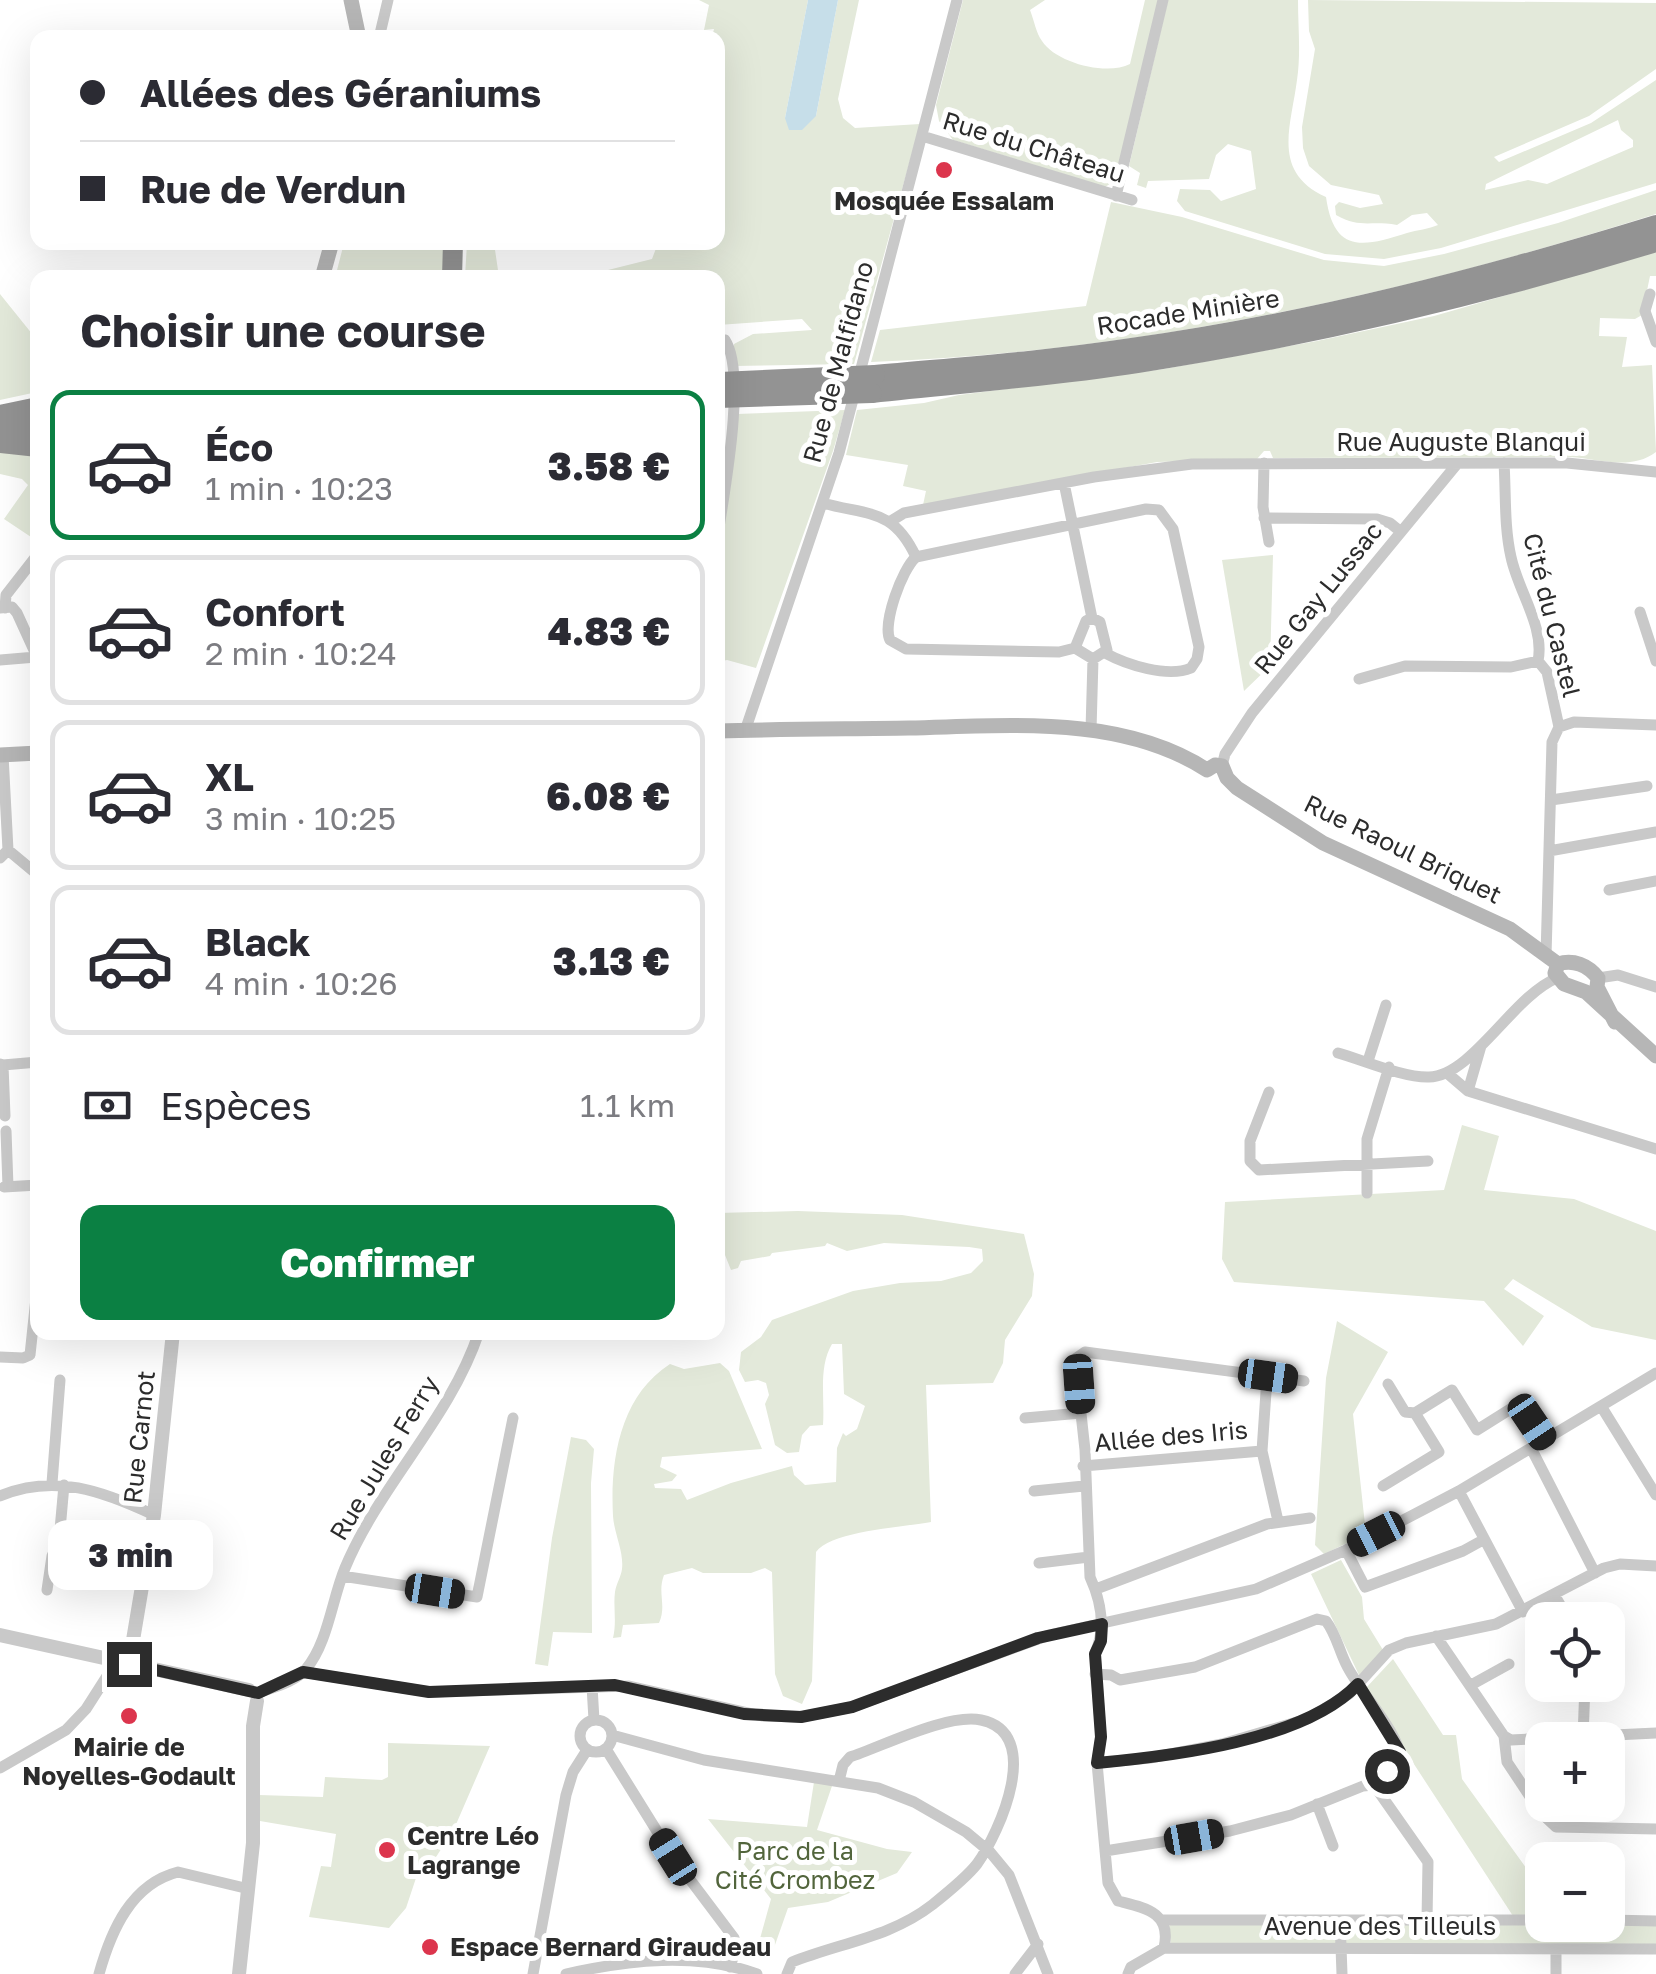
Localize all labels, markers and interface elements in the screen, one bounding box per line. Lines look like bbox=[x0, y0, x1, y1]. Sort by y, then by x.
text: Allées des Géraniums bbox=[140, 70, 541, 115]
street label: Rue du Château bbox=[939, 104, 1129, 189]
marker: Mosquée Essalam bbox=[933, 159, 955, 181]
text: Rue de Verdun bbox=[140, 166, 406, 211]
place label: Mosquée Essalam bbox=[834, 185, 1054, 216]
street label: Rue de Malfidano bbox=[796, 258, 879, 466]
street label: Rocade Minière bbox=[1094, 282, 1281, 341]
text: Choisir une course bbox=[80, 303, 486, 357]
icon: car bbox=[85, 420, 175, 510]
text: Éco bbox=[205, 424, 273, 469]
street label: Rue Auguste Blanqui bbox=[1336, 426, 1586, 457]
text: 3.58 € bbox=[548, 443, 670, 488]
text: 1 min · 10:23 bbox=[205, 469, 393, 507]
street label: Rue Gay Lussac bbox=[1247, 515, 1389, 680]
street label: Cité du Castel bbox=[1517, 530, 1588, 700]
icon: car bbox=[85, 585, 175, 675]
text: Confort bbox=[205, 589, 345, 634]
text: 4.83 € bbox=[548, 608, 670, 653]
text: 2 min · 10:24 bbox=[205, 634, 397, 672]
icon: car bbox=[85, 750, 175, 840]
text: XL bbox=[205, 754, 254, 799]
text: 6.08 € bbox=[546, 773, 670, 818]
street label: Rue Raoul Briquet bbox=[1299, 787, 1507, 910]
text: 3 min · 10:25 bbox=[205, 799, 396, 837]
icon: car bbox=[85, 915, 175, 1005]
text: Black bbox=[205, 919, 310, 964]
text: 3.13 € bbox=[553, 938, 670, 983]
text: 4 min · 10:26 bbox=[205, 964, 398, 1002]
icon: cash bbox=[80, 1078, 135, 1133]
text: Espèces bbox=[160, 1083, 312, 1128]
text: 1.1 km bbox=[580, 1086, 675, 1124]
button: Confirmer bbox=[80, 1205, 675, 1320]
car bbox=[1062, 1353, 1096, 1415]
car bbox=[1236, 1357, 1300, 1395]
street label: Rue Carnot bbox=[116, 1369, 161, 1505]
street label: Rue Jules Ferry bbox=[322, 1370, 445, 1546]
car bbox=[1503, 1389, 1561, 1455]
street label: Allée des Iris bbox=[1093, 1413, 1249, 1458]
car bbox=[1342, 1507, 1410, 1561]
callout: 3 min bbox=[46, 1519, 212, 1589]
text: 3 min bbox=[88, 1536, 173, 1574]
car bbox=[403, 1571, 467, 1611]
map controls bbox=[1525, 1602, 1625, 1942]
button: locate bbox=[1525, 1602, 1625, 1702]
route end bbox=[107, 1642, 152, 1687]
marker: Mairie de Noyelles-Godault bbox=[118, 1705, 140, 1727]
button: + bbox=[1525, 1722, 1625, 1822]
place label: Mairie de Noyelles-Godault bbox=[22, 1731, 236, 1791]
route start bbox=[1365, 1749, 1410, 1794]
car bbox=[1162, 1817, 1226, 1857]
place label: Centre Léo Lagrange bbox=[407, 1820, 539, 1880]
car bbox=[644, 1824, 702, 1890]
park label: Parc de la Cité Crombez bbox=[715, 1835, 875, 1895]
marker: Centre Léo Lagrange bbox=[376, 1839, 398, 1861]
button: − bbox=[1525, 1842, 1625, 1942]
street label: Avenue des Tilleuls bbox=[1264, 1910, 1496, 1941]
place label: Espace Bernard Giraudeau bbox=[450, 1931, 771, 1962]
marker: Espace Bernard Giraudeau bbox=[419, 1936, 441, 1958]

